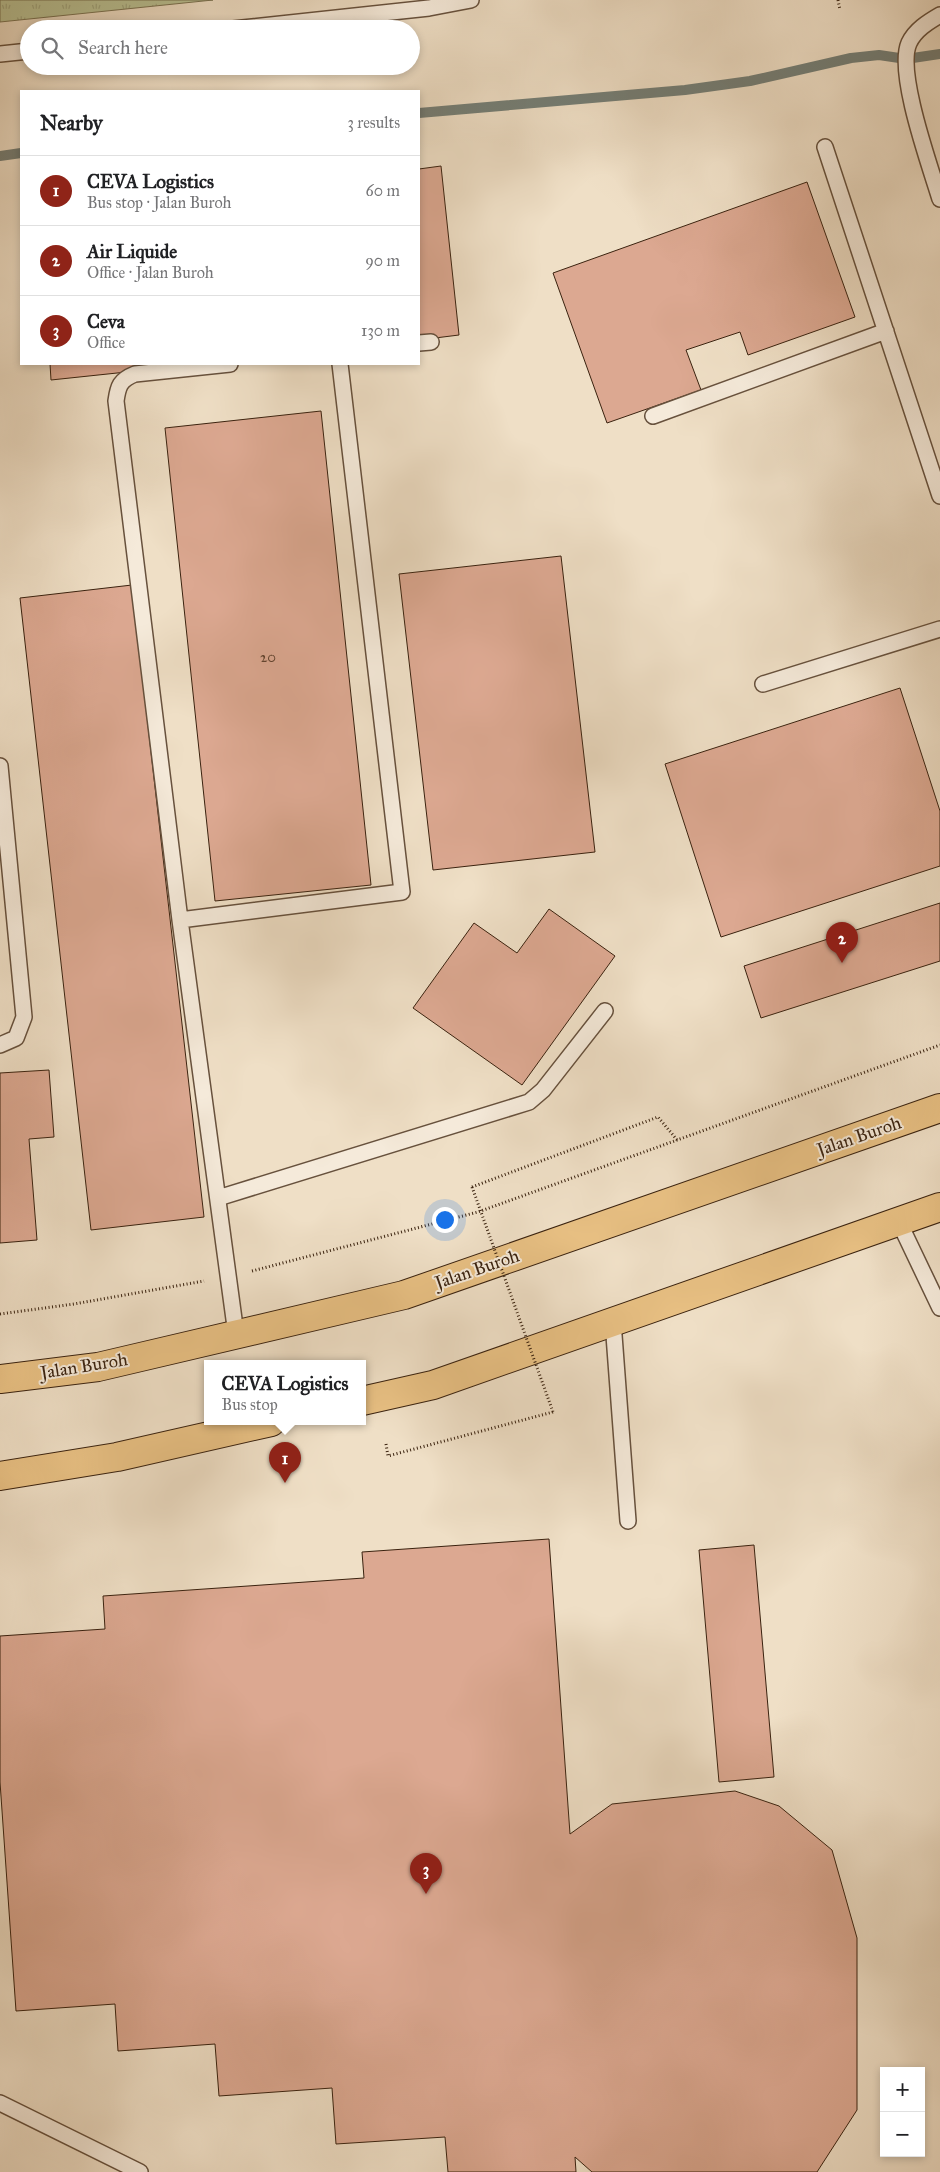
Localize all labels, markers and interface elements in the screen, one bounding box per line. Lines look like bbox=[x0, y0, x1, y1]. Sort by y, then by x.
search box bbox=[20, 20, 420, 75]
icon: search bbox=[38, 34, 66, 62]
text: Search here bbox=[78, 36, 168, 59]
text: Nearby bbox=[40, 110, 103, 136]
text: 3 results bbox=[347, 113, 400, 132]
text: CEVA Logistics bbox=[87, 170, 214, 193]
text: 1 bbox=[53, 181, 59, 200]
text: 60 m bbox=[366, 181, 400, 200]
text: Bus stop · Jalan Buroh bbox=[87, 193, 232, 212]
text: Air Liquide bbox=[87, 240, 177, 263]
text: 2 bbox=[52, 251, 60, 270]
text: 90 m bbox=[365, 251, 400, 270]
text: Office · Jalan Buroh bbox=[87, 263, 214, 282]
text: Ceva bbox=[87, 310, 125, 333]
text: 3 bbox=[53, 321, 59, 340]
text: 130 m bbox=[361, 321, 400, 340]
text: Office bbox=[87, 333, 125, 352]
house number: 20 bbox=[260, 648, 276, 666]
pin: 2 bbox=[826, 922, 858, 963]
street label: Jalan Buroh bbox=[812, 1111, 904, 1162]
your location bbox=[432, 1207, 458, 1233]
street label: Jalan Buroh bbox=[430, 1244, 522, 1295]
street label: Jalan Buroh bbox=[37, 1348, 129, 1385]
popup bbox=[204, 1360, 366, 1425]
text: CEVA Logistics bbox=[222, 1372, 348, 1395]
text: Bus stop bbox=[222, 1395, 278, 1414]
pin: 1 bbox=[269, 1442, 301, 1483]
pin: 3 bbox=[410, 1853, 442, 1894]
map controls bbox=[880, 2067, 925, 2157]
button: + bbox=[880, 2067, 925, 2112]
button: − bbox=[880, 2112, 925, 2157]

